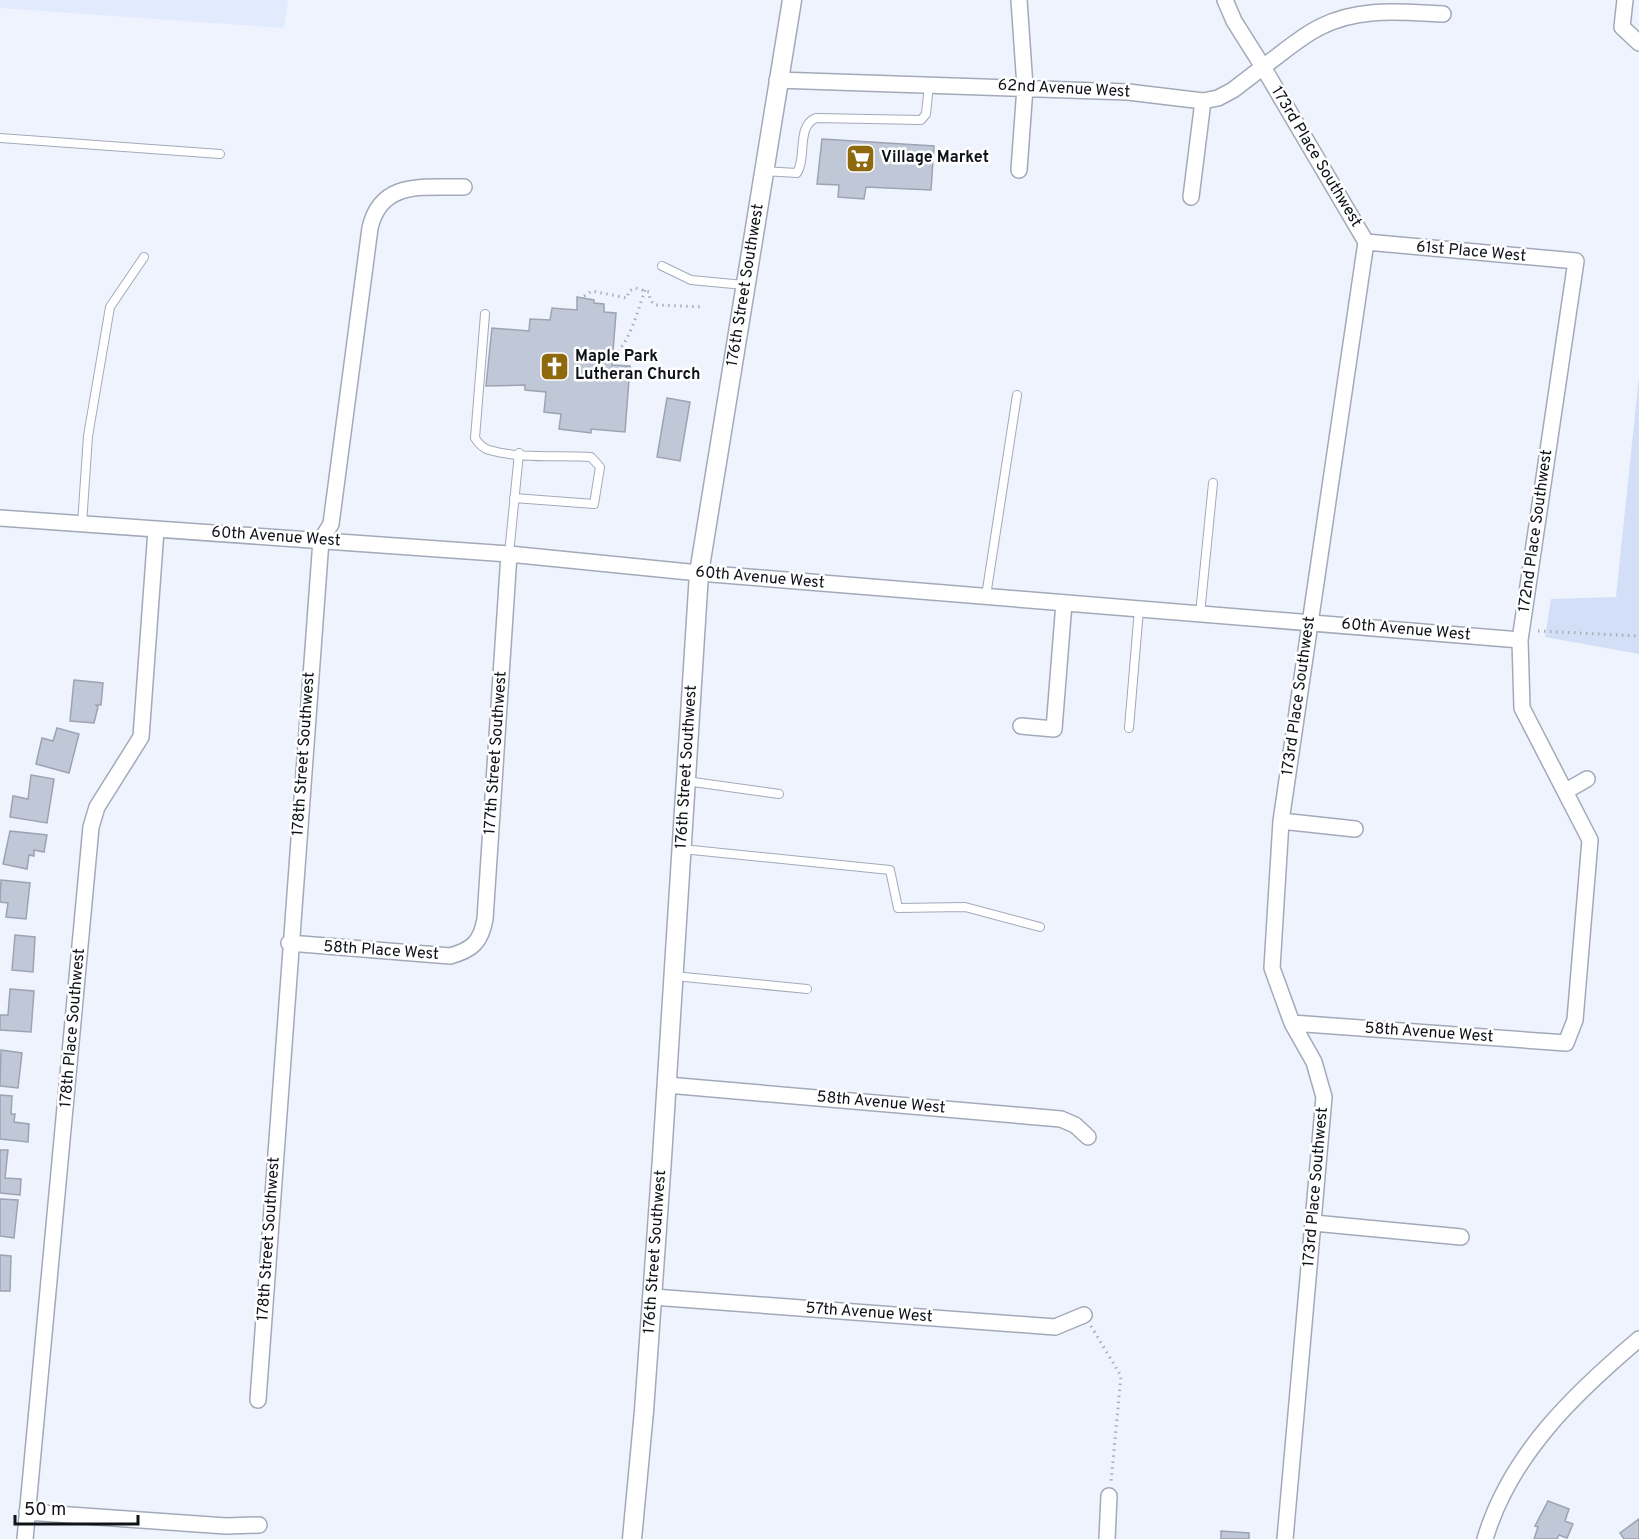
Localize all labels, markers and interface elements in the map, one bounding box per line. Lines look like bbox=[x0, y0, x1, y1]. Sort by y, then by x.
street label: 62nd Avenue West bbox=[997, 76, 1131, 102]
street label: 173rd Place Southwest bbox=[1266, 83, 1366, 231]
supermarket icon: Village Market bbox=[844, 142, 876, 174]
place label: Village Market bbox=[881, 148, 989, 168]
street label: 176th Street Southwest bbox=[723, 202, 769, 368]
street label: 61st Place West bbox=[1415, 237, 1527, 267]
place label: Maple Park Lutheran Church bbox=[575, 347, 701, 385]
church icon: Maple Park Lutheran Church bbox=[538, 350, 570, 382]
street label: 172nd Place Southwest bbox=[1515, 448, 1557, 614]
street label: 60th Avenue West bbox=[211, 523, 341, 551]
street label: 60th Avenue West bbox=[695, 562, 825, 594]
street label: 60th Avenue West bbox=[1341, 614, 1471, 646]
street label: 173rd Place Southwest bbox=[1278, 615, 1320, 777]
street label: 178th Street Southwest bbox=[288, 671, 320, 837]
street label: 177th Street Southwest bbox=[480, 671, 512, 835]
street label: 176th Street Southwest bbox=[672, 684, 702, 850]
street label: 58th Place West bbox=[322, 937, 440, 965]
street label: 178th Place Southwest bbox=[56, 947, 90, 1109]
street label: 58th Avenue West bbox=[1364, 1019, 1494, 1047]
street label: 58th Avenue West bbox=[816, 1087, 946, 1119]
street label: 173rd Place Southwest bbox=[1299, 1106, 1333, 1268]
street label: 178th Street Southwest bbox=[253, 1156, 285, 1322]
street label: 176th Street Southwest bbox=[640, 1169, 671, 1335]
street label: 57th Avenue West bbox=[805, 1299, 933, 1327]
scale bar bbox=[15, 1488, 138, 1526]
text: 50 m bbox=[24, 1499, 66, 1522]

